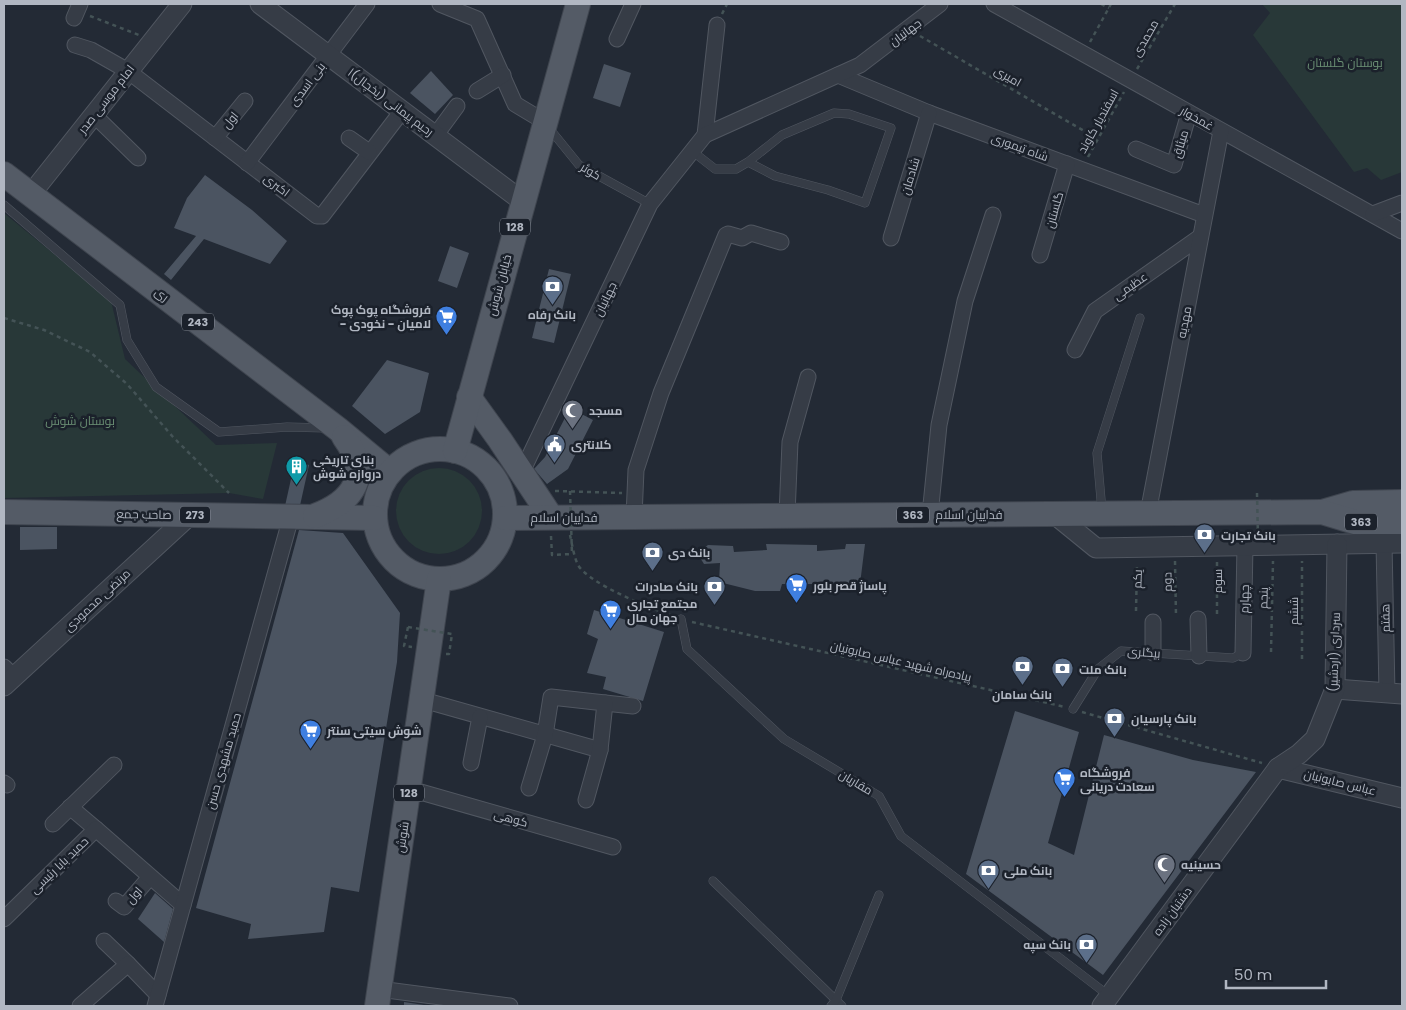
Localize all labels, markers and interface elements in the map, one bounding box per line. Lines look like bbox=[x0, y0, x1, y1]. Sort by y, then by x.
street label: جهانیان bbox=[885, 14, 925, 50]
street label: محمدی bbox=[1128, 16, 1162, 60]
park label: بوستان گلستان bbox=[1307, 54, 1383, 71]
street label: بنی اسدی bbox=[285, 59, 329, 109]
street label: امام موسی صدر bbox=[73, 61, 138, 138]
street label: امیری bbox=[991, 61, 1025, 91]
street label: رحیم پیمانی (یخچال)ا bbox=[344, 64, 437, 141]
street label: اسفندیار کاوند bbox=[1073, 86, 1123, 156]
street label: غمخوار bbox=[1176, 101, 1217, 134]
street label: اول bbox=[218, 108, 242, 132]
street label: میثاق bbox=[1168, 128, 1192, 160]
street label: شاه تیموری bbox=[989, 129, 1051, 165]
street label: شادمان bbox=[896, 155, 924, 197]
street label: کوثر bbox=[577, 158, 604, 184]
street label: اکبری bbox=[260, 170, 294, 200]
street label: گلستان bbox=[1041, 190, 1067, 230]
road number: 128 bbox=[500, 218, 530, 236]
street label: خیابان شوش bbox=[483, 252, 515, 318]
street label: عظیمی bbox=[1109, 268, 1151, 304]
bank icon: بانک رفاه bbox=[540, 275, 564, 306]
street label: جهانیان bbox=[589, 279, 621, 319]
street label: ری bbox=[151, 283, 173, 305]
place label: فروشگاه پوک پوک - لاميان - نخودی bbox=[331, 301, 431, 332]
supermarket icon: فروشگاه پوک پوک - لاميان - نخودی bbox=[435, 304, 459, 335]
street label: مهدیه bbox=[1173, 305, 1195, 339]
place label: بانک رفاه bbox=[528, 306, 576, 323]
road number: 243 bbox=[182, 314, 214, 331]
mosque icon: مسجد bbox=[561, 398, 585, 429]
place label: مسجد bbox=[589, 402, 622, 419]
park label: بوستان شوش bbox=[45, 412, 115, 429]
public building icon: کلانتری bbox=[543, 432, 567, 463]
place label: کلانتری bbox=[571, 436, 612, 453]
place label: بنای تاریخی دروازه شوش bbox=[313, 451, 381, 482]
building icon: بنای تاریخی دروازه شوش bbox=[285, 454, 309, 485]
street label: صاحب جمع bbox=[116, 505, 172, 523]
road number: 273 bbox=[180, 506, 210, 524]
road number: 363 bbox=[897, 506, 929, 524]
street label: فداییان اسلام bbox=[935, 506, 1003, 523]
street label: فداییان اسلام bbox=[530, 509, 598, 526]
road number: 363 bbox=[1345, 514, 1377, 530]
bank icon: بانک تجارت bbox=[1193, 523, 1217, 554]
place label: بانک تجارت bbox=[1221, 527, 1276, 544]
bank icon: بانک دی bbox=[640, 540, 664, 571]
place label: بانک دی bbox=[668, 544, 710, 561]
street label: مرتضی محمودی bbox=[60, 565, 134, 635]
street label: یکم bbox=[1128, 568, 1146, 589]
street label: سوم bbox=[1209, 569, 1226, 593]
street label: دوم bbox=[1158, 572, 1176, 592]
supermarket icon: پاساژ قصر بلور bbox=[785, 573, 809, 604]
bank icon: بانک صادرات bbox=[702, 574, 726, 605]
place label: پاساژ قصر بلور bbox=[812, 577, 887, 595]
place label: بانک صادرات bbox=[635, 578, 698, 595]
street label: چهارم bbox=[1235, 584, 1254, 614]
street label: پنجم bbox=[1254, 586, 1273, 609]
place label: مجتمع تجاری جهان مال bbox=[627, 595, 698, 626]
street label: ششم bbox=[1285, 597, 1302, 625]
supermarket icon: مجتمع تجاری جهان مال bbox=[599, 598, 623, 629]
street label: هفتم bbox=[1376, 604, 1394, 632]
street label: سرداری (اردشیر) bbox=[1324, 612, 1344, 692]
street label: پیاده‌راه شهید عباس صابونیان bbox=[829, 636, 974, 687]
street label: بیگلری bbox=[1127, 642, 1161, 662]
bank icon: بانک سامان bbox=[1010, 655, 1034, 686]
bank icon: بانک ملت bbox=[1051, 657, 1075, 688]
place label: بانک ملت bbox=[1079, 661, 1127, 678]
place label: بانک سامان bbox=[992, 686, 1052, 703]
bank icon: بانک پارسیان bbox=[1103, 706, 1127, 737]
place label: بانک پارسیان bbox=[1131, 710, 1197, 728]
street label: حمید مشهدی حسن bbox=[201, 711, 245, 811]
supermarket icon: شوش سیتی سنتر bbox=[299, 718, 323, 749]
place label: شوش سیتی سنتر bbox=[326, 722, 422, 739]
place label: فروشگاه سعادت دریانی bbox=[1080, 764, 1155, 795]
street label: مقاریان bbox=[836, 765, 876, 799]
street label: عباس صابونیان bbox=[1302, 765, 1378, 799]
supermarket icon: فروشگاه سعادت دریانی bbox=[1052, 767, 1076, 798]
road number: 128 bbox=[394, 784, 424, 801]
street label: کوهی bbox=[492, 805, 530, 831]
street label: شوش bbox=[391, 820, 413, 854]
street label: حمید بابا رئیسی bbox=[26, 833, 92, 897]
mosque icon: حسینیه bbox=[1153, 852, 1177, 883]
place label: حسینیه bbox=[1181, 856, 1221, 873]
bank icon: بانک ملی bbox=[976, 858, 1000, 889]
place label: بانک ملی bbox=[1004, 862, 1052, 879]
street label: اول bbox=[122, 883, 146, 907]
street label: دشتبان زاده bbox=[1148, 883, 1196, 939]
bank icon: بانک سپه bbox=[1075, 932, 1099, 963]
place label: بانک سپه bbox=[1023, 936, 1071, 954]
scale bar bbox=[1226, 958, 1326, 990]
text: 50 m bbox=[1234, 964, 1272, 985]

